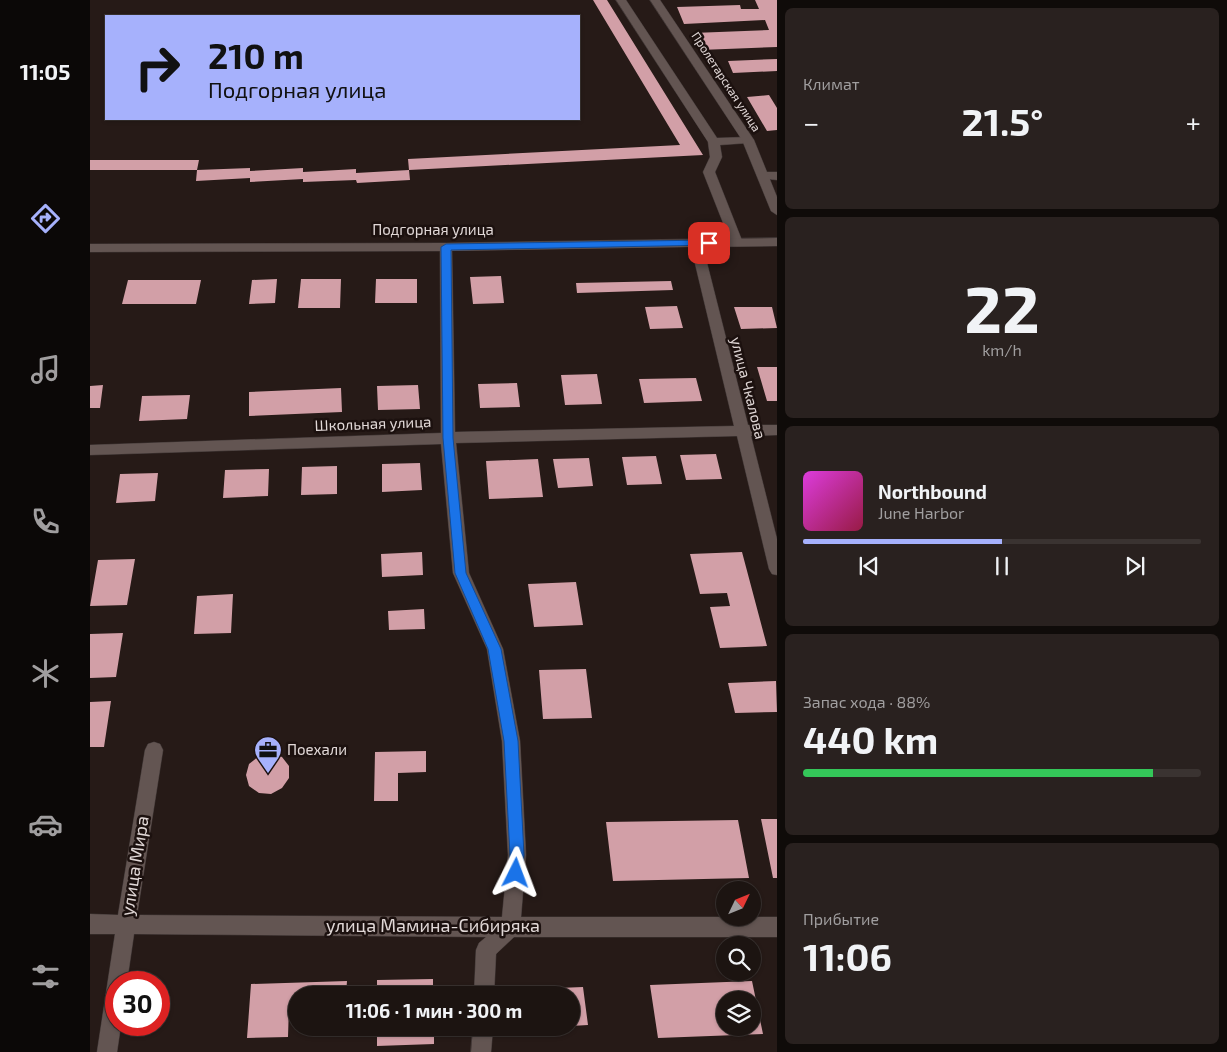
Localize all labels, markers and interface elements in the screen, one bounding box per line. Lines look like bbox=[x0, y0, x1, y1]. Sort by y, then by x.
street label: Пролетарская улица bbox=[689, 29, 764, 134]
text: 210 m bbox=[208, 34, 304, 76]
icon: right bbox=[125, 35, 190, 100]
text: 11:05 bbox=[20, 58, 70, 84]
text: Климат bbox=[803, 74, 860, 93]
text: Подгорная улица bbox=[208, 76, 387, 102]
text: 21.5° bbox=[962, 98, 1043, 144]
text: − bbox=[803, 105, 819, 139]
text: + bbox=[1186, 105, 1201, 139]
icon: directions bbox=[28, 201, 63, 236]
street label: Подгорная улица bbox=[372, 220, 494, 239]
pin bbox=[688, 222, 730, 264]
icon: arrive bbox=[695, 229, 723, 257]
text: 22 bbox=[964, 268, 1040, 346]
street label: улица Чкалова bbox=[727, 335, 770, 441]
text: km/h bbox=[982, 340, 1022, 359]
icon: music bbox=[28, 352, 63, 387]
street label: Школьная улица bbox=[314, 412, 432, 435]
text: Northbound bbox=[878, 480, 987, 503]
text: June Harbor bbox=[878, 503, 965, 522]
icon: phone bbox=[28, 504, 63, 539]
icon: previous bbox=[855, 552, 883, 580]
icon: pause bbox=[988, 552, 1016, 580]
icon: next bbox=[1121, 552, 1149, 580]
icon: climate bbox=[28, 656, 63, 691]
text: Запас хода · 88% bbox=[803, 692, 930, 711]
text: 440 km bbox=[803, 716, 938, 762]
office icon: Поехали bbox=[253, 735, 283, 774]
place label: Поехали bbox=[287, 740, 347, 758]
icon: car bbox=[28, 807, 63, 842]
street label: улица Мира bbox=[115, 814, 153, 917]
position arrow bbox=[489, 846, 541, 898]
north arrow bbox=[716, 881, 761, 926]
map controls bbox=[716, 881, 761, 1036]
text: Прибытие bbox=[803, 909, 879, 928]
street label: улица Мамина-Сибиряка bbox=[326, 914, 540, 936]
text: 11:06 bbox=[803, 933, 892, 979]
button: search bbox=[716, 936, 761, 981]
icon: filters bbox=[28, 959, 63, 994]
speed limit sign: 30 bbox=[105, 971, 170, 1036]
button: layers bbox=[716, 991, 761, 1036]
text: 11:06 · 1 мин · 300 m bbox=[346, 999, 522, 1022]

